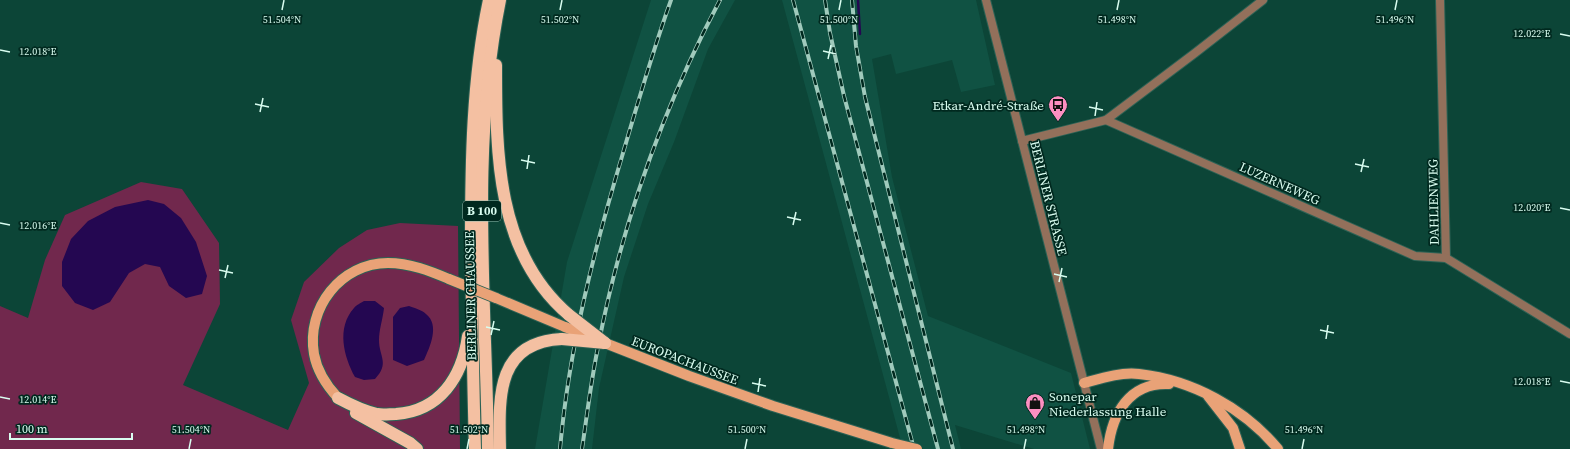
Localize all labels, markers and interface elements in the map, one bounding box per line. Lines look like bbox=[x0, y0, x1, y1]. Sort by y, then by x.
text: 51.504°N bbox=[263, 13, 301, 26]
text: 51.502°N bbox=[541, 13, 579, 26]
text: 51.500°N bbox=[820, 13, 858, 26]
text: 51.498°N bbox=[1098, 13, 1136, 26]
text: 51.496°N bbox=[1376, 13, 1414, 26]
text: 12.022°E bbox=[1513, 27, 1551, 40]
text: 12.018°E bbox=[19, 45, 57, 58]
bus stop icon: Etkar-André-Straße bbox=[1047, 94, 1069, 122]
place label: Etkar-André-Straße bbox=[932, 97, 1044, 114]
street label: BERLINER STRASSE bbox=[1026, 139, 1071, 257]
street label: LUZERNEWEG bbox=[1237, 158, 1323, 209]
street label: DAHLIENWEG bbox=[1424, 159, 1443, 245]
road number: B 100 bbox=[463, 201, 501, 221]
text: 12.020°E bbox=[1513, 201, 1551, 214]
text: 12.016°E bbox=[19, 219, 57, 232]
street label: BERLINER CHAUSSEE bbox=[461, 231, 480, 361]
street label: EUROPACHAUSSEE bbox=[629, 332, 741, 389]
text: 12.018°E bbox=[1513, 375, 1551, 388]
place label: Sonepar Niederlassung Halle bbox=[1049, 388, 1167, 420]
shop icon: Sonepar Niederlassung Halle bbox=[1024, 392, 1046, 420]
text: 12.014°E bbox=[19, 393, 57, 406]
scale bar bbox=[10, 415, 132, 441]
text: 100 m bbox=[16, 421, 48, 437]
text: 51.504°N bbox=[172, 423, 210, 436]
text: 51.502°N bbox=[450, 423, 488, 436]
text: 51.500°N bbox=[728, 423, 766, 436]
text: 51.498°N bbox=[1007, 423, 1045, 436]
text: 51.496°N bbox=[1285, 423, 1323, 436]

